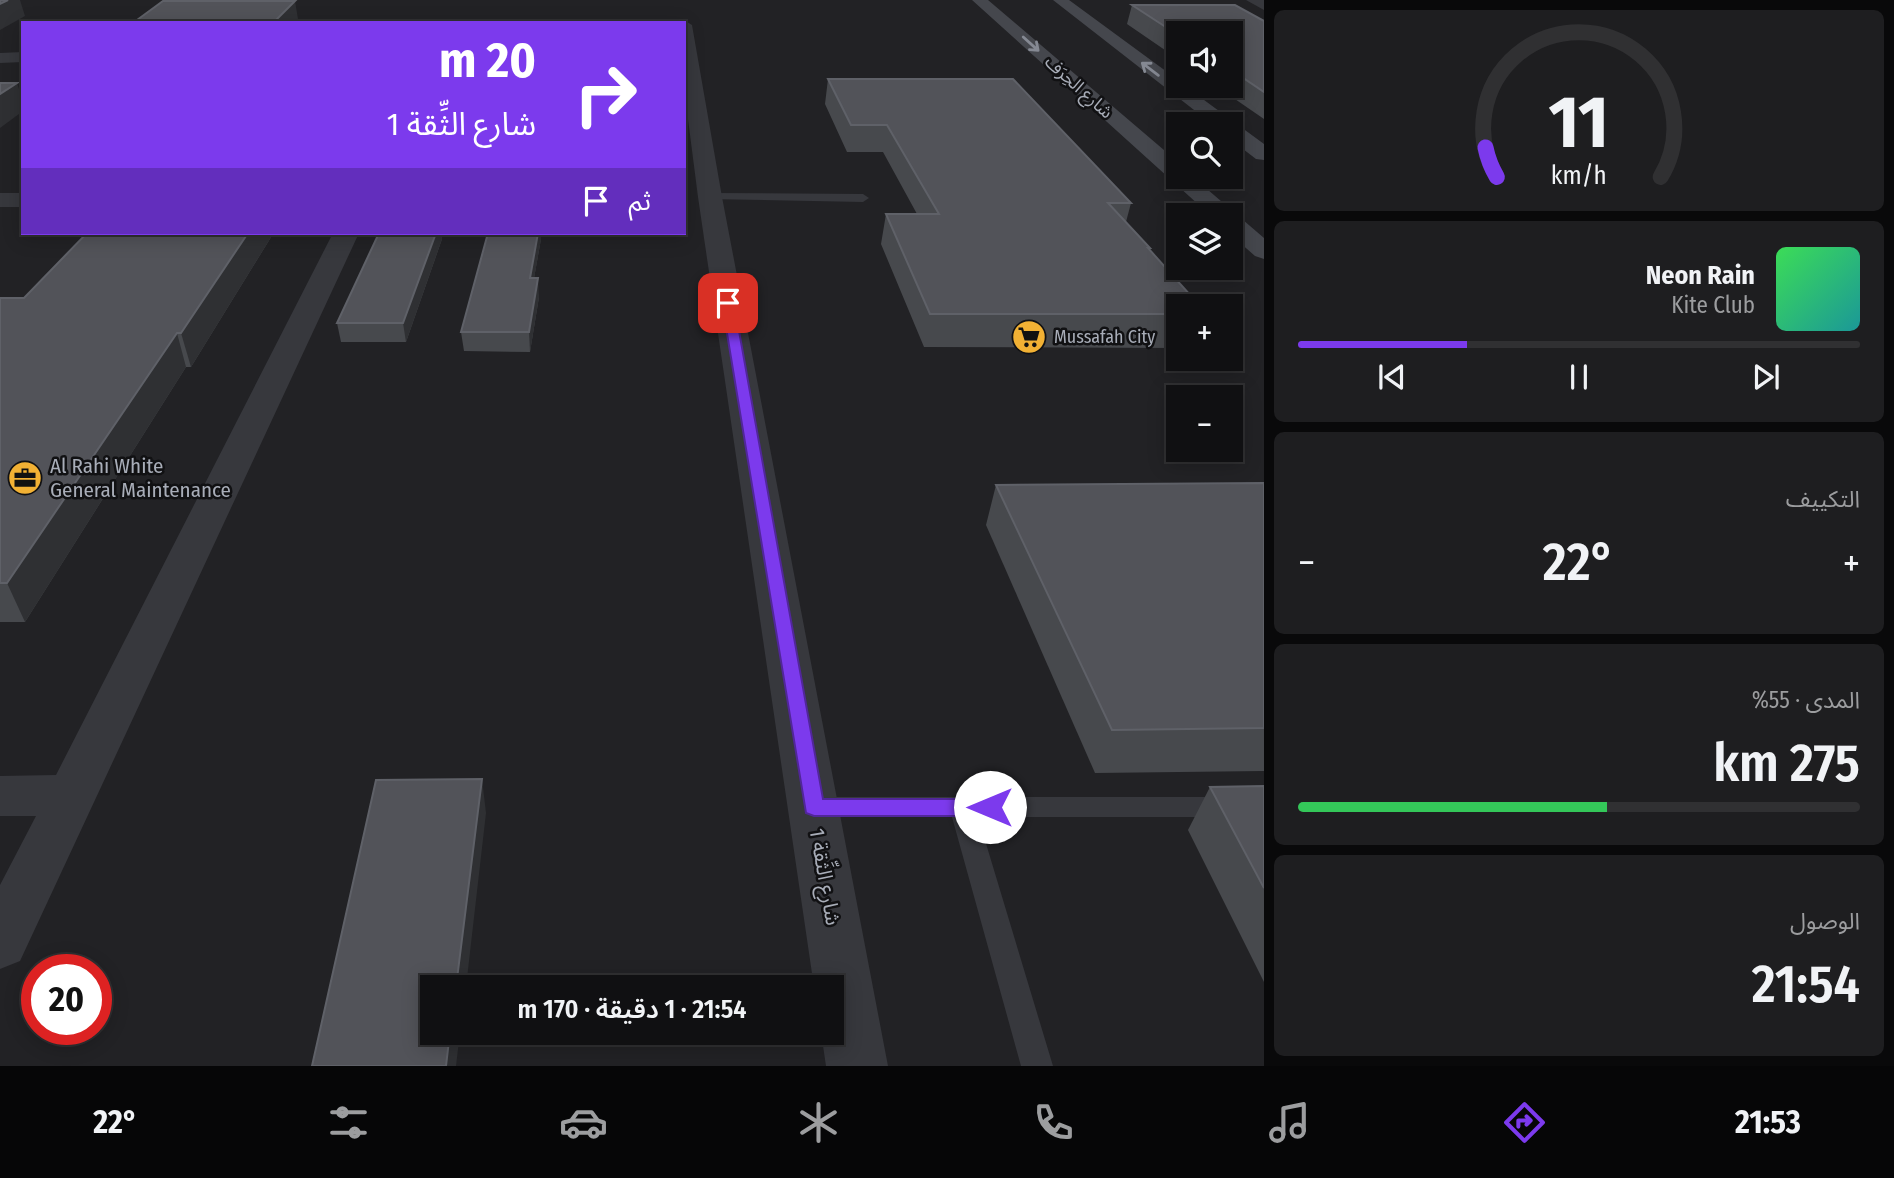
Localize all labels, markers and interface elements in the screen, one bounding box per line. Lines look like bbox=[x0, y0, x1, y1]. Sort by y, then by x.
map controls bbox=[1166, 21, 1243, 462]
button: sound bbox=[1166, 21, 1243, 98]
text: 20 m bbox=[439, 31, 536, 90]
one-way arrow bbox=[1022, 36, 1040, 52]
icon: right bbox=[560, 49, 651, 140]
street label: شارع الحِرَف bbox=[1038, 51, 1118, 126]
one-way arrow bbox=[1141, 62, 1160, 76]
text: 11 bbox=[1549, 79, 1609, 166]
text: شارع الثِّقة 1 bbox=[387, 105, 536, 143]
button: search bbox=[1166, 112, 1243, 189]
text: km/h bbox=[1551, 160, 1607, 190]
icon: arrive bbox=[577, 182, 615, 220]
text: ثم bbox=[629, 186, 651, 217]
button: layers bbox=[1166, 203, 1243, 280]
text: Neon Rain bbox=[1646, 260, 1755, 291]
pin bbox=[698, 273, 758, 333]
icon: arrive bbox=[709, 284, 747, 322]
text: Kite Club bbox=[1671, 291, 1755, 319]
button: + bbox=[1166, 294, 1243, 371]
supermarket icon: Mussafah City bbox=[1010, 318, 1048, 356]
place label: Mussafah City bbox=[1054, 326, 1155, 348]
icon: previous bbox=[1373, 358, 1411, 396]
icon: pause bbox=[1560, 358, 1598, 396]
icon: next bbox=[1747, 358, 1785, 396]
button: − bbox=[1166, 385, 1243, 462]
place label: Al Rahi White General Maintenance bbox=[50, 453, 231, 503]
office icon: Al Rahi White General Maintenance bbox=[6, 459, 44, 497]
text: التكييف bbox=[1786, 485, 1860, 513]
text: 22° bbox=[1543, 531, 1615, 594]
text: − bbox=[1298, 540, 1315, 586]
text: + bbox=[1843, 540, 1860, 586]
text: المدى · 55% bbox=[1752, 686, 1860, 714]
text: 275 km bbox=[1713, 732, 1860, 795]
position arrow bbox=[953, 770, 1027, 844]
street label: شارع الثِّقة 1 bbox=[802, 826, 851, 928]
text: الوصول bbox=[1790, 907, 1860, 935]
text: 21:54 bbox=[1752, 953, 1860, 1016]
speed limit sign: 20 bbox=[21, 954, 112, 1045]
text: 21:54 · 1 دقيقة · 170 m bbox=[518, 994, 746, 1025]
icon: filters bbox=[324, 1098, 373, 1147]
icon: car bbox=[559, 1098, 608, 1147]
icon: climate bbox=[794, 1098, 843, 1147]
icon: phone bbox=[1029, 1098, 1078, 1147]
icon: music bbox=[1265, 1098, 1314, 1147]
icon: directions bbox=[1500, 1098, 1549, 1147]
text: 22° bbox=[93, 1103, 138, 1141]
text: 21:53 bbox=[1735, 1103, 1801, 1141]

